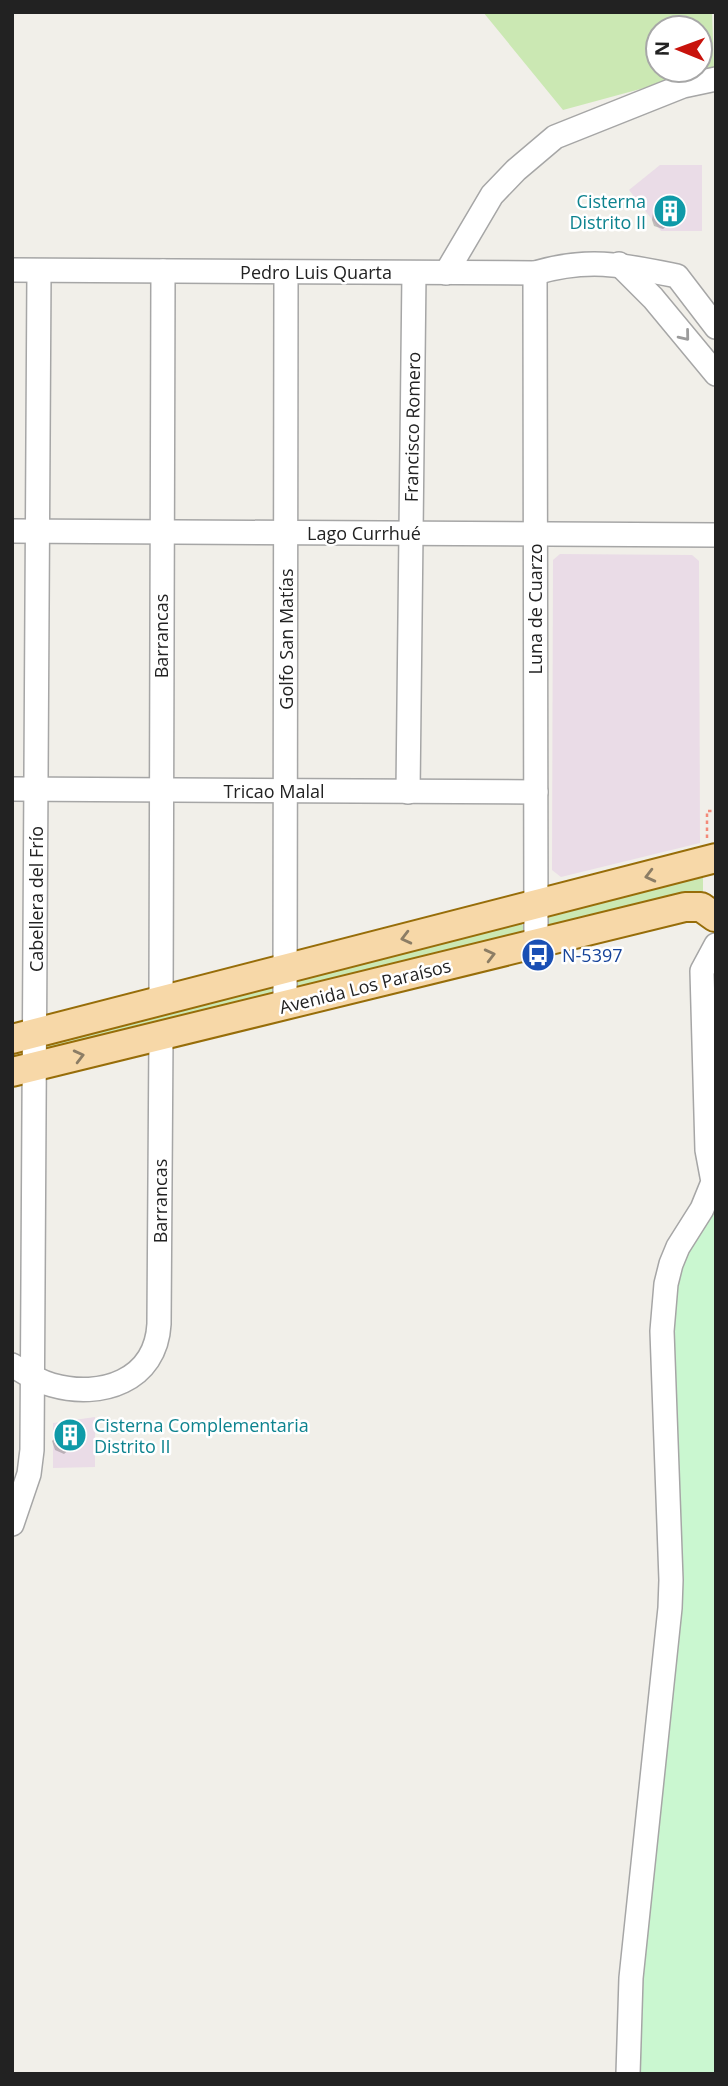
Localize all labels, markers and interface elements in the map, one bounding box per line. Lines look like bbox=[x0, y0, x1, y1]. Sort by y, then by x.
north arrow bbox=[644, 14, 714, 84]
text: N bbox=[649, 41, 675, 57]
place label: Cisterna Distrito II bbox=[570, 189, 646, 234]
building icon: Cisterna Distrito II bbox=[651, 192, 689, 230]
street label: Pedro Luis Quarta bbox=[240, 260, 392, 284]
one-way arrow bbox=[676, 329, 689, 341]
street label: Francisco Romero bbox=[399, 352, 425, 502]
street label: Lago Currhué bbox=[307, 521, 421, 545]
street label: Luna de Cuarzo bbox=[523, 544, 547, 674]
street label: Golfo San Matías bbox=[274, 568, 298, 710]
street label: Barrancas bbox=[149, 594, 173, 678]
street label: Tricao Malal bbox=[223, 779, 325, 803]
street label: Cabellera del Frío bbox=[24, 826, 48, 972]
one-way arrow bbox=[644, 868, 656, 882]
one-way arrow bbox=[400, 930, 412, 944]
bus stop icon: N-5397 bbox=[519, 936, 557, 974]
place label: N-5397 bbox=[562, 943, 623, 967]
one-way arrow bbox=[484, 949, 496, 963]
street label: Avenida Los Paraísos bbox=[277, 953, 453, 1019]
one-way arrow bbox=[72, 1050, 84, 1064]
street label: Barrancas bbox=[148, 1159, 172, 1243]
place label: Cisterna Complementaria Distrito II bbox=[94, 1413, 309, 1458]
building icon: Cisterna Complementaria Distrito II bbox=[51, 1416, 89, 1454]

